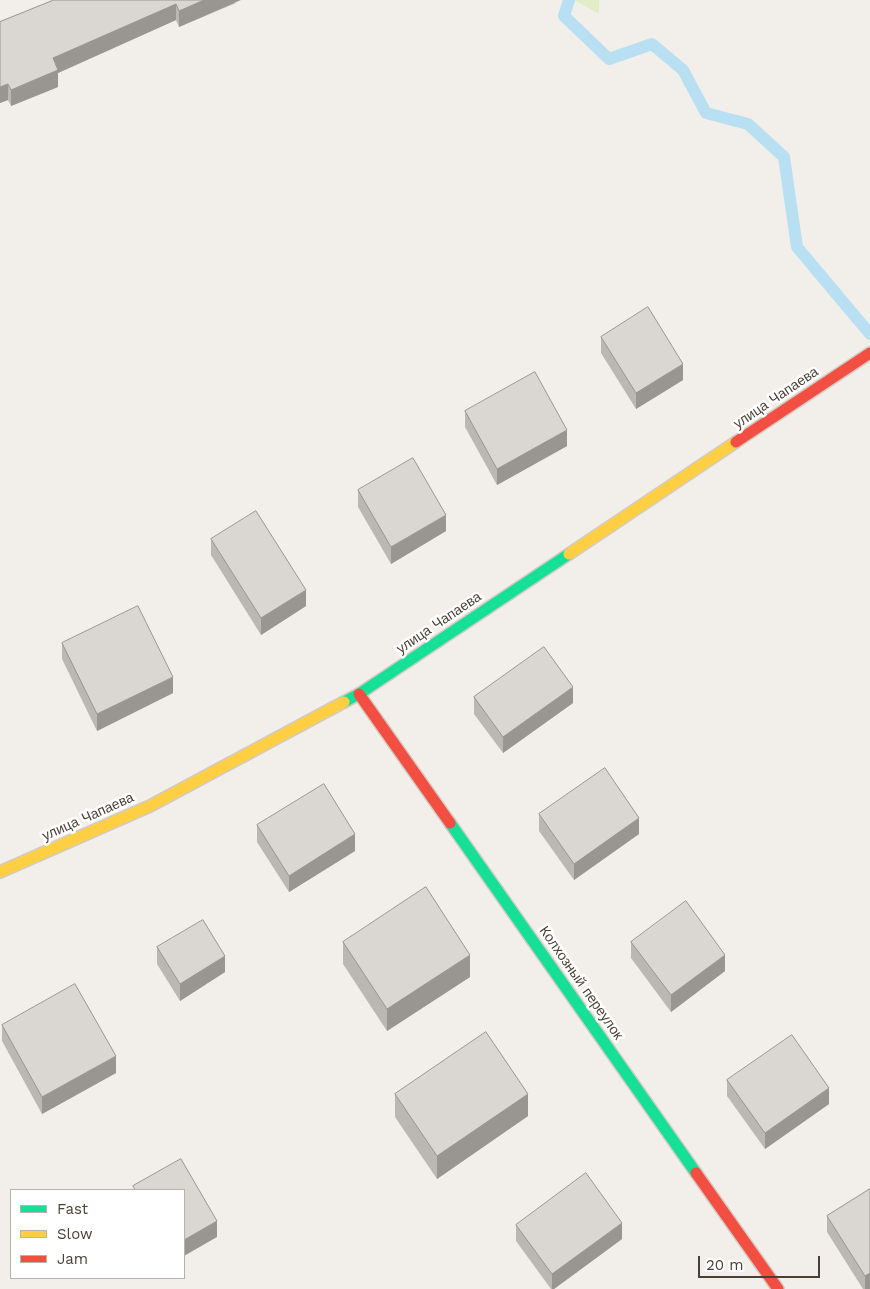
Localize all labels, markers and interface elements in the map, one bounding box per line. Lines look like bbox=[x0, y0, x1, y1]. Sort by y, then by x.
street label: улица Чапаева bbox=[730, 363, 822, 433]
street label: улица Чапаева bbox=[393, 588, 485, 658]
street label: улица Чапаева bbox=[40, 789, 136, 845]
street label: Колхозный переулок bbox=[535, 923, 627, 1043]
legend bbox=[10, 1189, 185, 1279]
text: Fast bbox=[57, 1200, 88, 1218]
text: Slow bbox=[57, 1225, 93, 1243]
scale bar bbox=[700, 1246, 822, 1278]
text: Jam bbox=[57, 1250, 88, 1268]
text: 20 m bbox=[706, 1256, 744, 1274]

